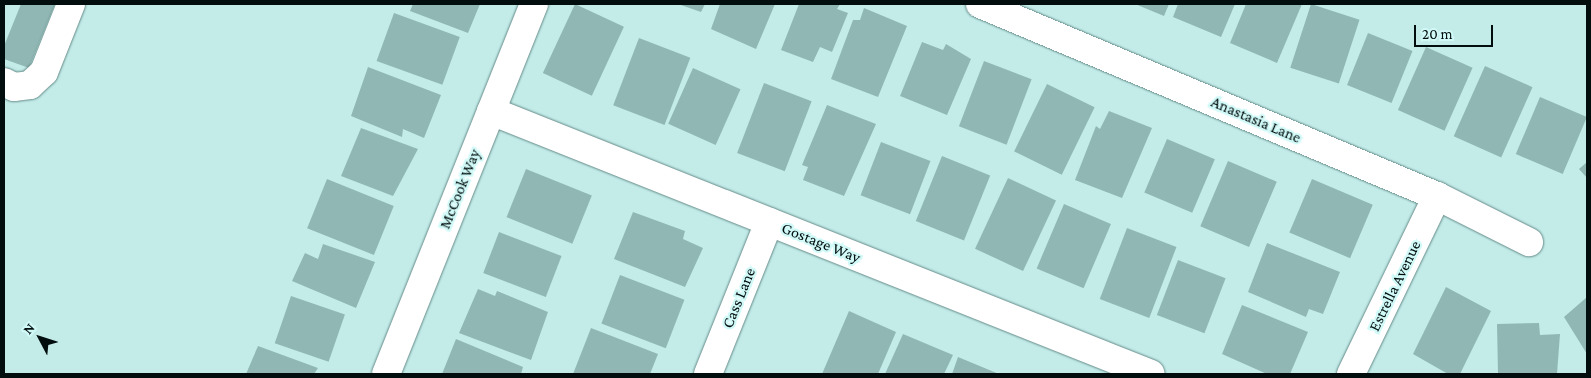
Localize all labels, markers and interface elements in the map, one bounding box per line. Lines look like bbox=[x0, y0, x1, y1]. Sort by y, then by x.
scale bar bbox=[1416, 15, 1495, 47]
text: 20 m bbox=[1422, 26, 1453, 42]
street label: Anastasia Lane bbox=[1208, 92, 1304, 148]
street label: McCook Way bbox=[435, 146, 485, 232]
street label: Gostage Way bbox=[779, 218, 863, 268]
street label: Estrella Avenue bbox=[1365, 237, 1425, 335]
street label: Cass Lane bbox=[718, 265, 760, 331]
north arrow bbox=[15, 313, 65, 363]
text: N bbox=[19, 320, 38, 337]

